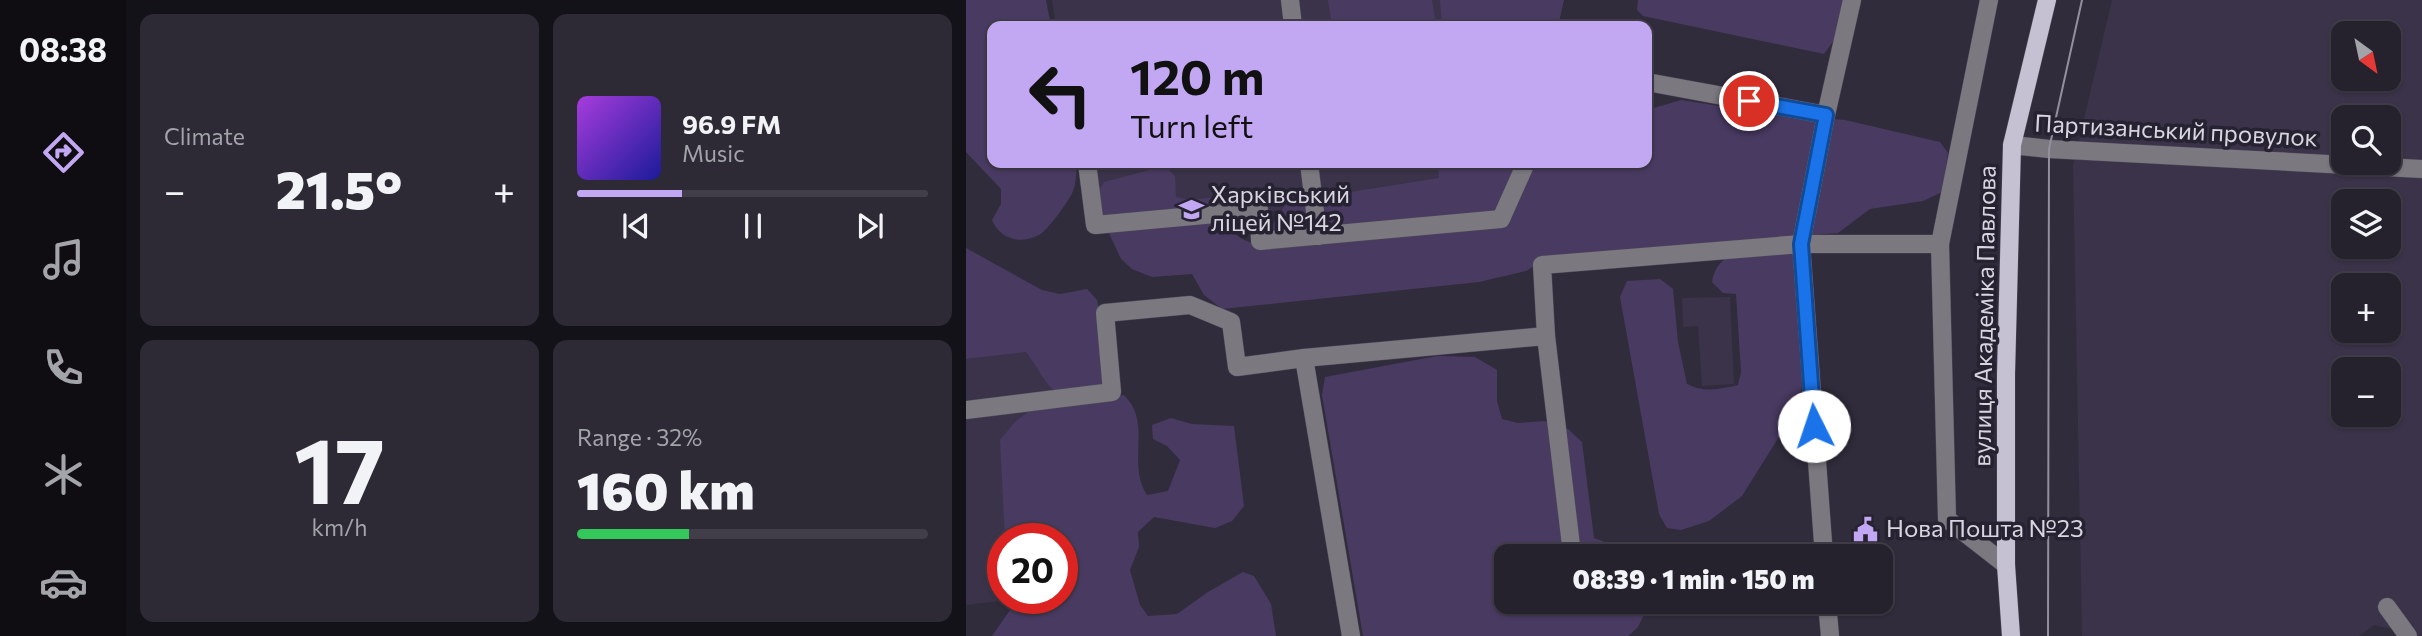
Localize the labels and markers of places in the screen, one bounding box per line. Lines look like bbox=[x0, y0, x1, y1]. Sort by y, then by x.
pin bbox=[1719, 71, 1779, 131]
place label: Харківський ліцей №142 bbox=[1211, 179, 1350, 236]
school or university icon: Харківський ліцей №142 bbox=[1177, 195, 1205, 223]
place label: Нова Пошта №23 bbox=[1886, 513, 2084, 542]
public building icon: Нова Пошта №23 bbox=[1852, 515, 1880, 543]

